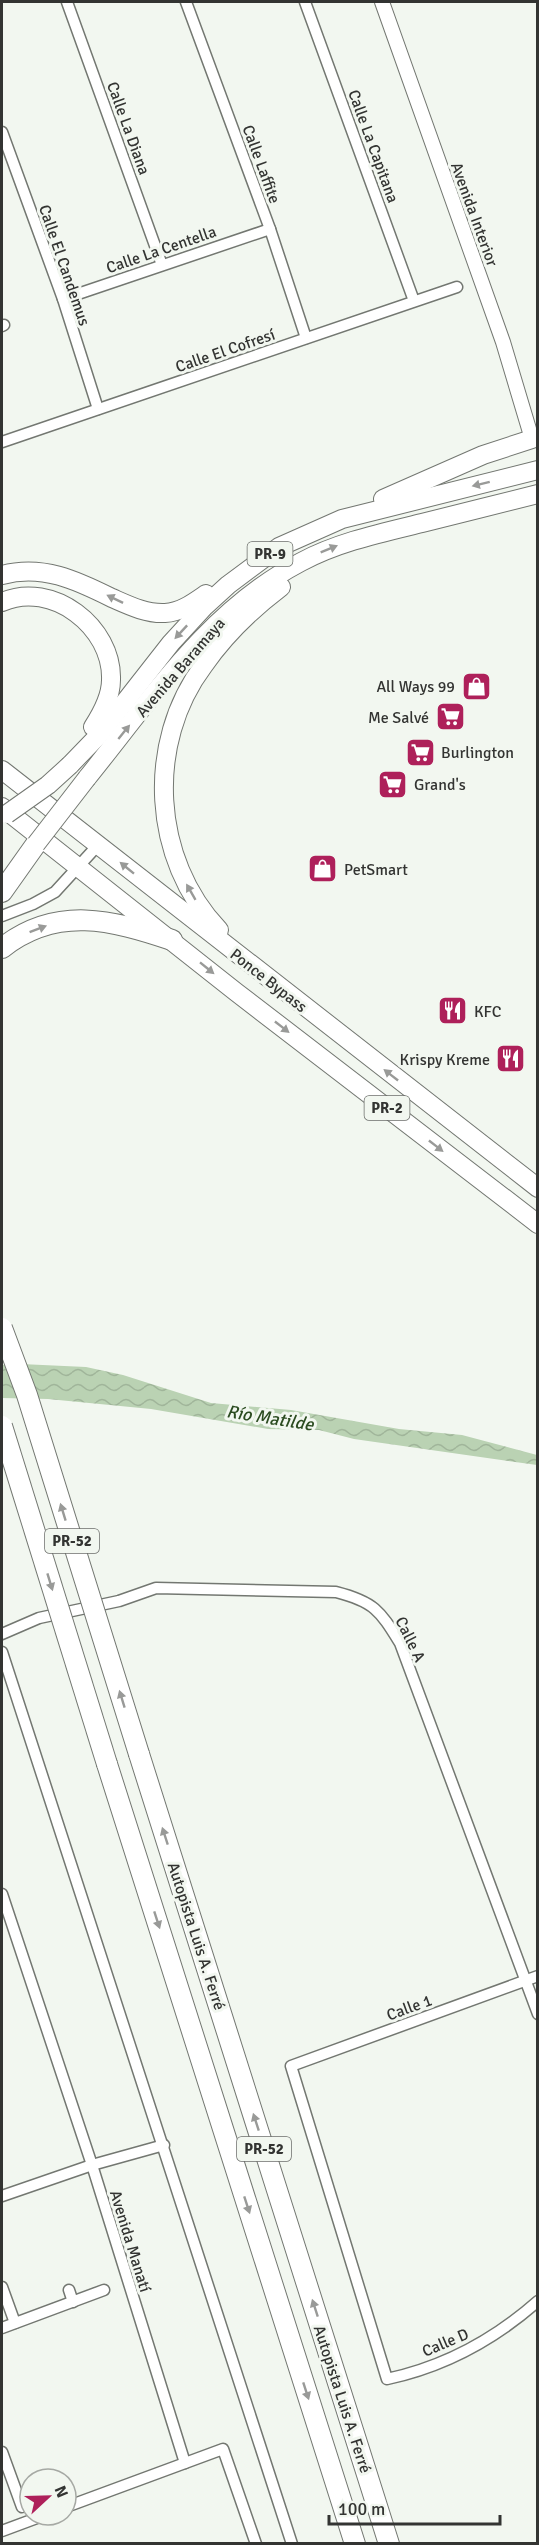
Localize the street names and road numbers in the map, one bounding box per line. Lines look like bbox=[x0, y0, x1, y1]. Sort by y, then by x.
street label: Calle La Diana bbox=[102, 79, 154, 178]
street label: Calle La Capitana bbox=[343, 87, 403, 206]
street label: Calle Laffite bbox=[238, 122, 285, 206]
street label: Avenida Interior bbox=[446, 160, 502, 269]
street label: Calle El Candemus bbox=[34, 202, 94, 329]
street label: Calle La Centella bbox=[104, 222, 219, 278]
street label: Calle El Cofresí bbox=[173, 324, 278, 377]
road number: PR-9 bbox=[248, 542, 292, 566]
street label: Avenida Baramaya bbox=[132, 614, 229, 722]
street label: Ponce Bypass bbox=[226, 945, 311, 1017]
road number: PR-2 bbox=[364, 1096, 410, 1120]
road number: PR-52 bbox=[45, 1529, 99, 1553]
street label: Calle A bbox=[391, 1613, 430, 1666]
street label: Autopista Luis A. Ferré bbox=[163, 1860, 229, 2013]
street label: Calle 1 bbox=[384, 1991, 435, 2025]
road number: PR-52 bbox=[237, 2137, 291, 2161]
street label: Avenida Manatí bbox=[105, 2188, 155, 2295]
street label: Autopista Luis A. Ferré bbox=[309, 2323, 375, 2476]
street label: Calle D bbox=[419, 2324, 472, 2362]

